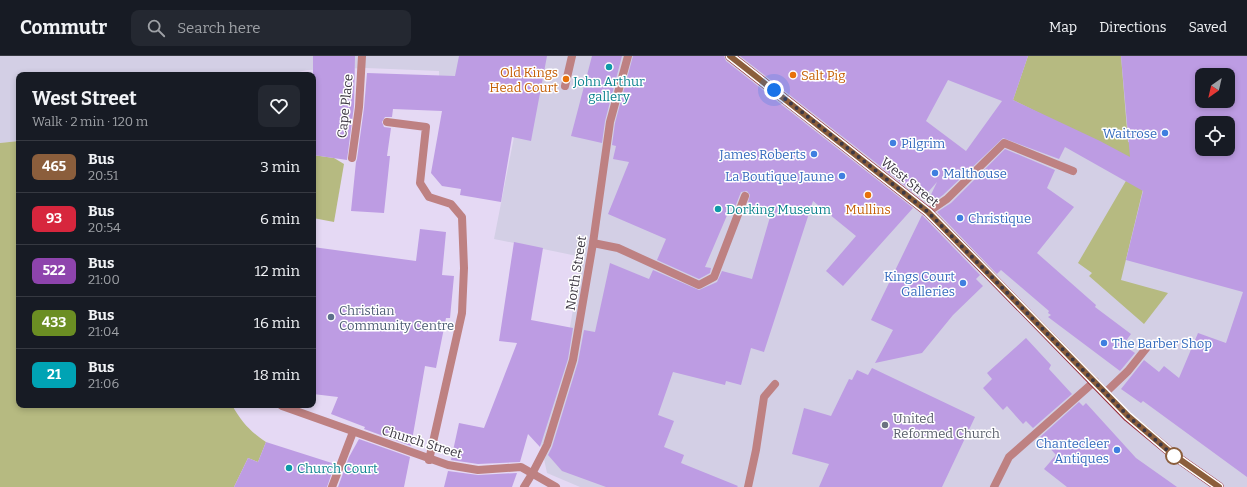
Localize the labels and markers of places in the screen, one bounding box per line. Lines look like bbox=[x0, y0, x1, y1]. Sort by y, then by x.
marker: John Arthur gallery bbox=[604, 62, 614, 72]
place label: Old Kings Head Court bbox=[489, 65, 558, 95]
place label: Salt Pig bbox=[801, 68, 845, 83]
marker: Salt Pig bbox=[788, 70, 798, 80]
marker: Old Kings Head Court bbox=[561, 74, 571, 84]
place label: John Arthur gallery bbox=[572, 74, 645, 104]
place label: Waitrose bbox=[1103, 126, 1157, 141]
marker: Waitrose bbox=[1160, 128, 1170, 138]
place label: Pilgrim bbox=[901, 136, 946, 151]
marker: Pilgrim bbox=[888, 138, 898, 148]
place label: James Roberts bbox=[719, 147, 806, 162]
marker: James Roberts bbox=[809, 149, 819, 159]
place label: Malthouse bbox=[943, 166, 1007, 181]
marker: Malthouse bbox=[930, 168, 940, 178]
place label: La Boutique Jaune bbox=[725, 169, 834, 184]
marker: La Boutique Jaune bbox=[837, 171, 847, 181]
marker: Mullins bbox=[863, 190, 873, 200]
place label: Dorking Museum bbox=[726, 202, 831, 217]
place label: Mullins bbox=[845, 202, 891, 217]
marker: Dorking Museum bbox=[713, 204, 723, 214]
place label: Christique bbox=[968, 211, 1031, 226]
marker: Christique bbox=[955, 213, 965, 223]
place label: Kings Court Galleries bbox=[884, 269, 955, 299]
marker: Kings Court Galleries bbox=[958, 278, 968, 288]
place label: Christian Community Centre bbox=[339, 303, 454, 333]
marker: Christian Community Centre bbox=[326, 312, 336, 322]
place label: The Barber Shop bbox=[1112, 336, 1212, 351]
marker: The Barber Shop bbox=[1099, 338, 1109, 348]
place label: United Reformed Church bbox=[893, 411, 1000, 441]
marker: United Reformed Church bbox=[880, 420, 890, 430]
place label: Chantecleer Antiques bbox=[1036, 436, 1109, 466]
marker: Chantecleer Antiques bbox=[1112, 445, 1122, 455]
unlabelled marker bbox=[1165, 447, 1183, 465]
place label: Church Court bbox=[297, 461, 378, 476]
marker: Church Court bbox=[284, 463, 294, 473]

